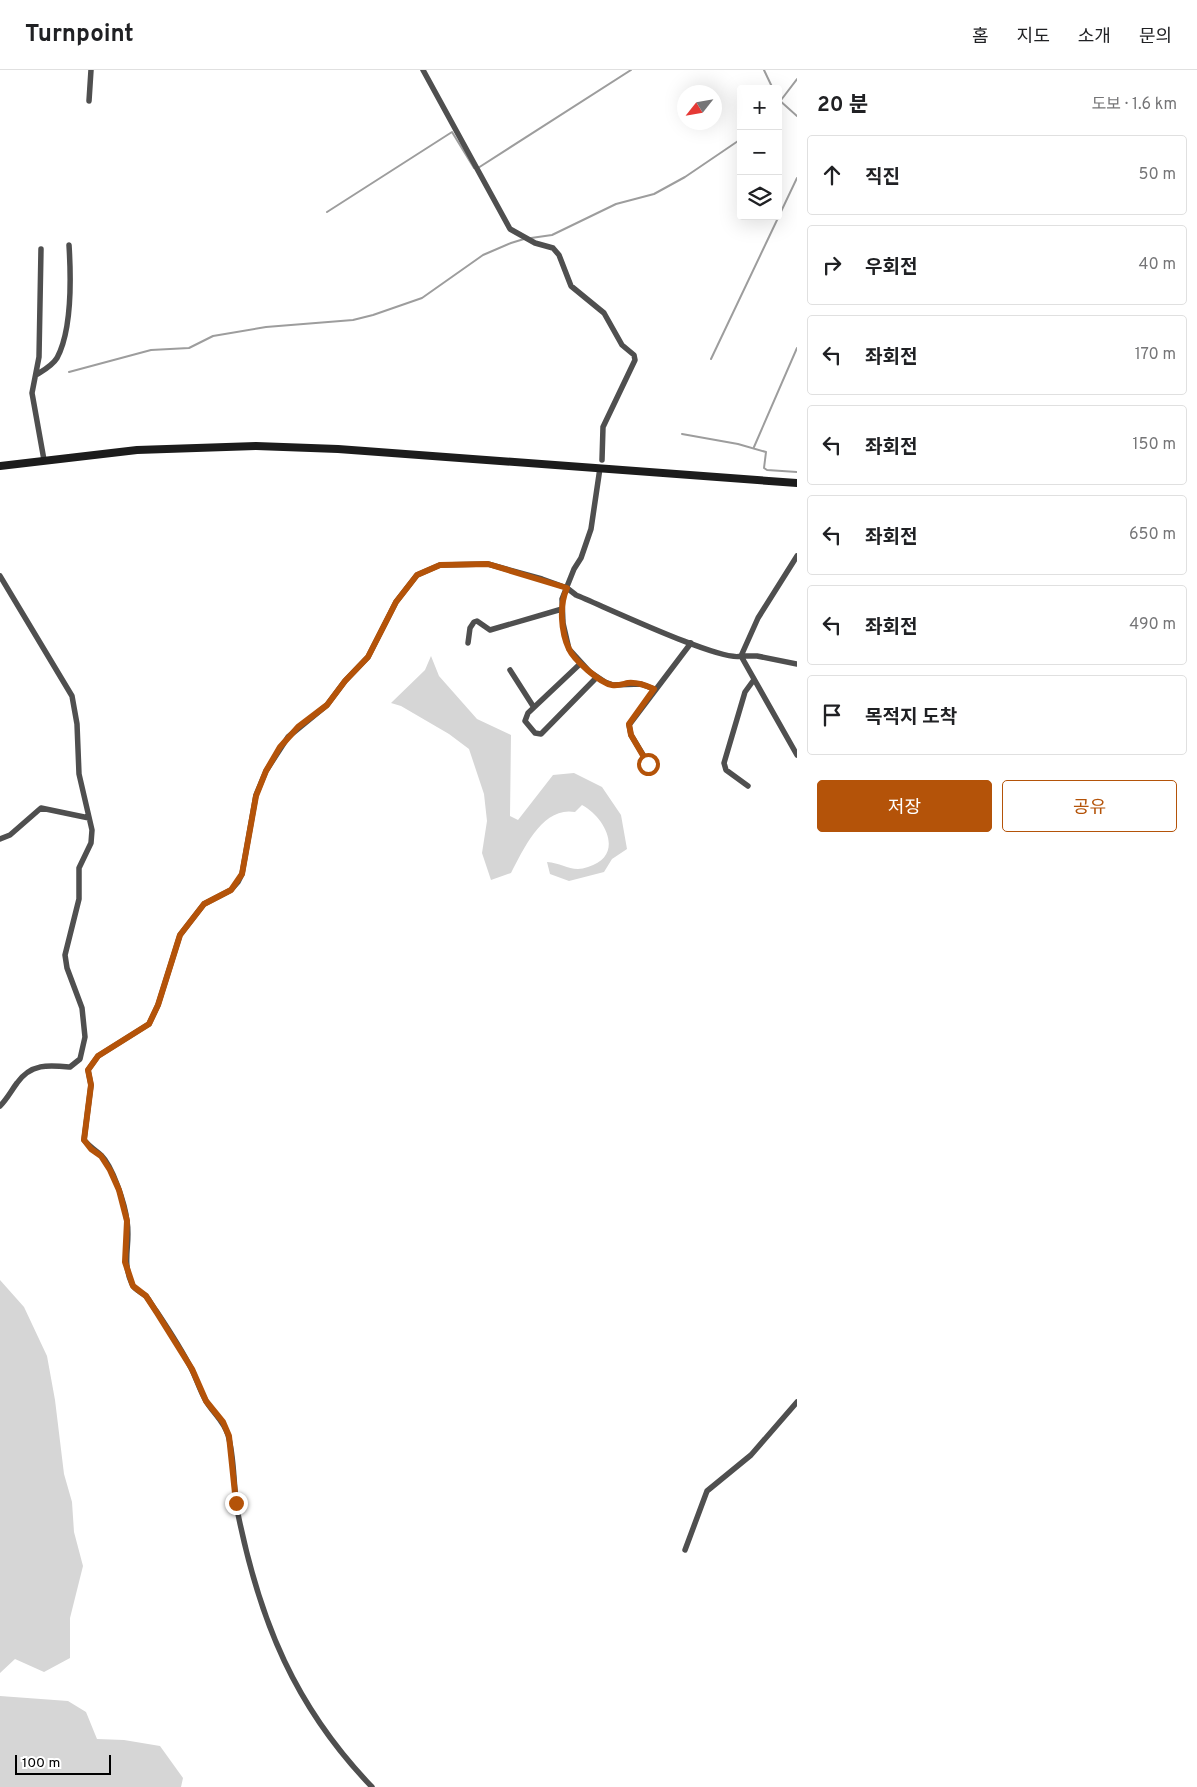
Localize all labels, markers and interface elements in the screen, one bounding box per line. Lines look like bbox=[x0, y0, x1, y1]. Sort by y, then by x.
text: Turnpoint bbox=[25, 20, 134, 50]
text: 홈 bbox=[972, 26, 989, 49]
text: 지도 bbox=[1017, 26, 1050, 49]
text: 소개 bbox=[1078, 26, 1111, 49]
text: 문의 bbox=[1139, 26, 1172, 49]
north arrow bbox=[677, 85, 722, 130]
map controls bbox=[737, 85, 782, 220]
button: + bbox=[737, 85, 782, 130]
text: 20 분 bbox=[817, 92, 868, 119]
text: 도보 · 1.6 km bbox=[1091, 95, 1177, 115]
button: − bbox=[737, 130, 782, 175]
icon: ahead bbox=[818, 161, 846, 189]
text: 50 m bbox=[1139, 165, 1176, 185]
text: 직진 bbox=[865, 166, 900, 190]
button: layers bbox=[737, 175, 782, 220]
icon: right bbox=[818, 251, 846, 279]
text: 40 m bbox=[1138, 255, 1176, 275]
text: 우회전 bbox=[865, 256, 917, 280]
icon: left bbox=[818, 341, 846, 369]
text: 170 m bbox=[1135, 345, 1176, 365]
text: 좌회전 bbox=[865, 346, 917, 370]
icon: left bbox=[818, 431, 846, 459]
text: 150 m bbox=[1133, 435, 1176, 455]
text: 좌회전 bbox=[865, 436, 917, 460]
icon: left bbox=[818, 521, 846, 549]
text: 650 m bbox=[1129, 525, 1176, 545]
text: 좌회전 bbox=[865, 526, 917, 550]
icon: left bbox=[818, 611, 846, 639]
text: 490 m bbox=[1129, 615, 1176, 635]
text: 좌회전 bbox=[865, 616, 917, 640]
icon: arrive bbox=[818, 701, 846, 729]
text: 목적지 도착 bbox=[865, 706, 957, 730]
route start bbox=[637, 753, 660, 776]
button: 저장 bbox=[817, 780, 992, 832]
button: 공유 bbox=[1002, 780, 1177, 832]
route end bbox=[225, 1492, 248, 1515]
scale bar bbox=[15, 1752, 111, 1775]
text: 100 m bbox=[22, 1755, 60, 1772]

